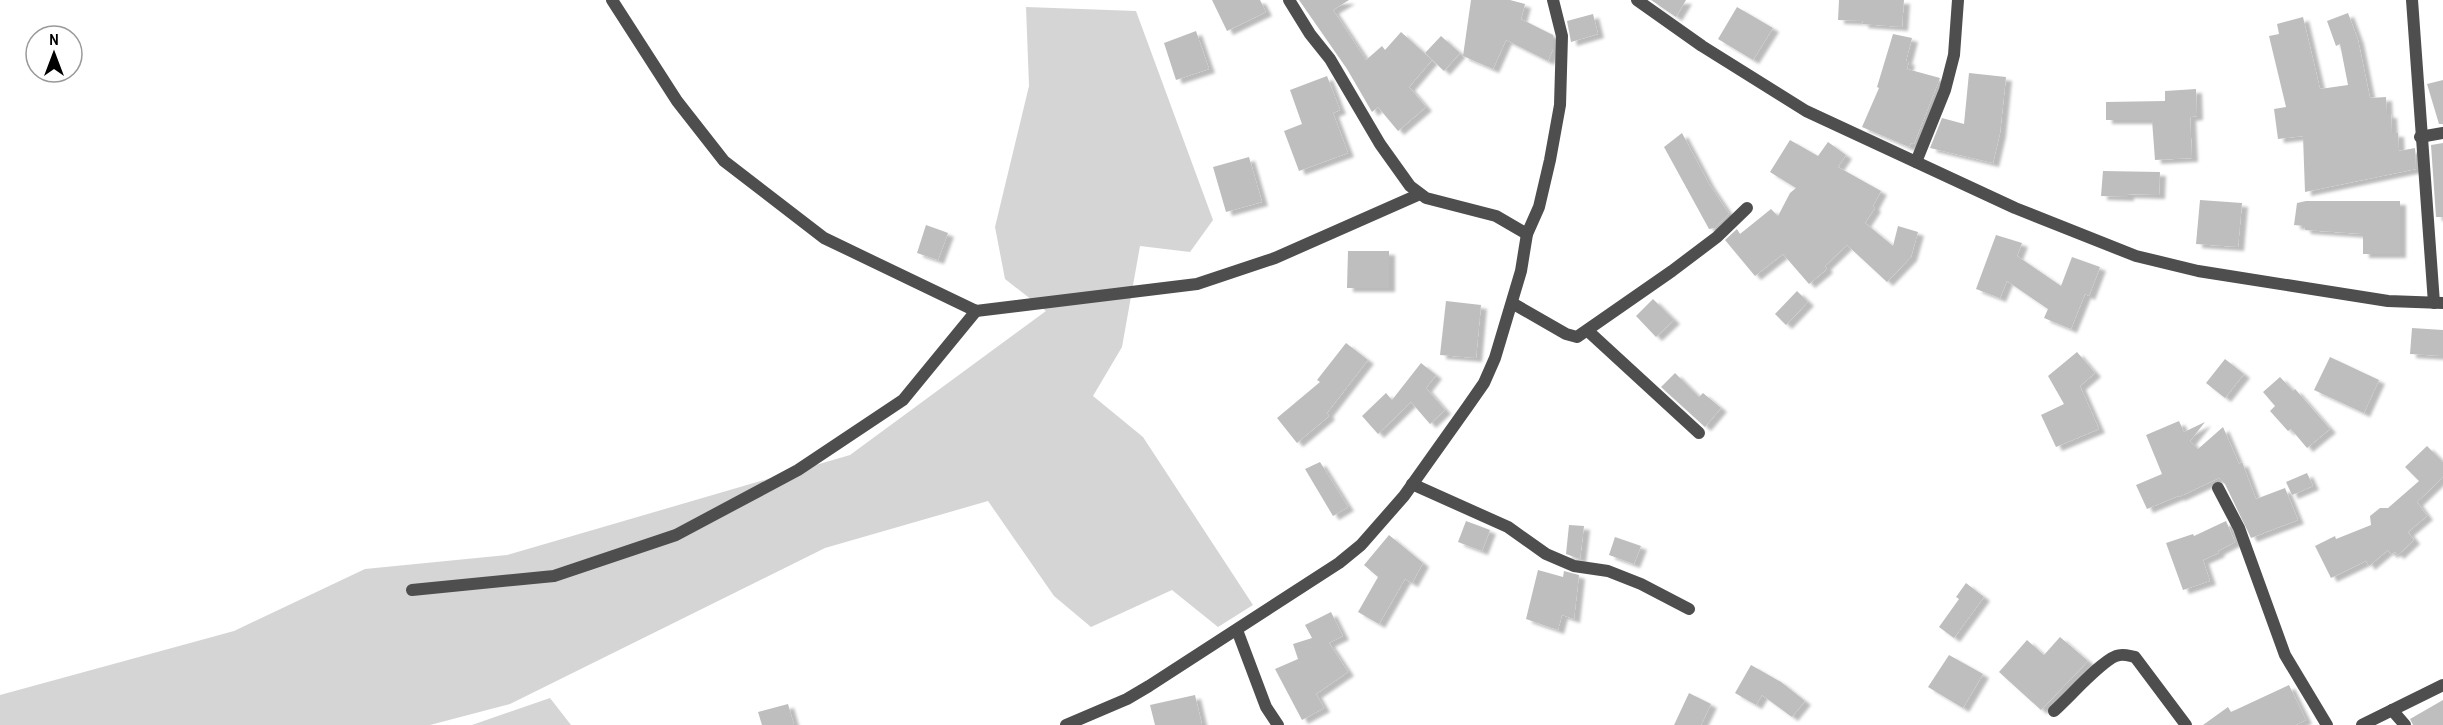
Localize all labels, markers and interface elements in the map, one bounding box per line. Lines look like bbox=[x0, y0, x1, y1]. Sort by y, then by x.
north arrow bbox=[24, 24, 84, 84]
text: N bbox=[49, 28, 59, 50]

